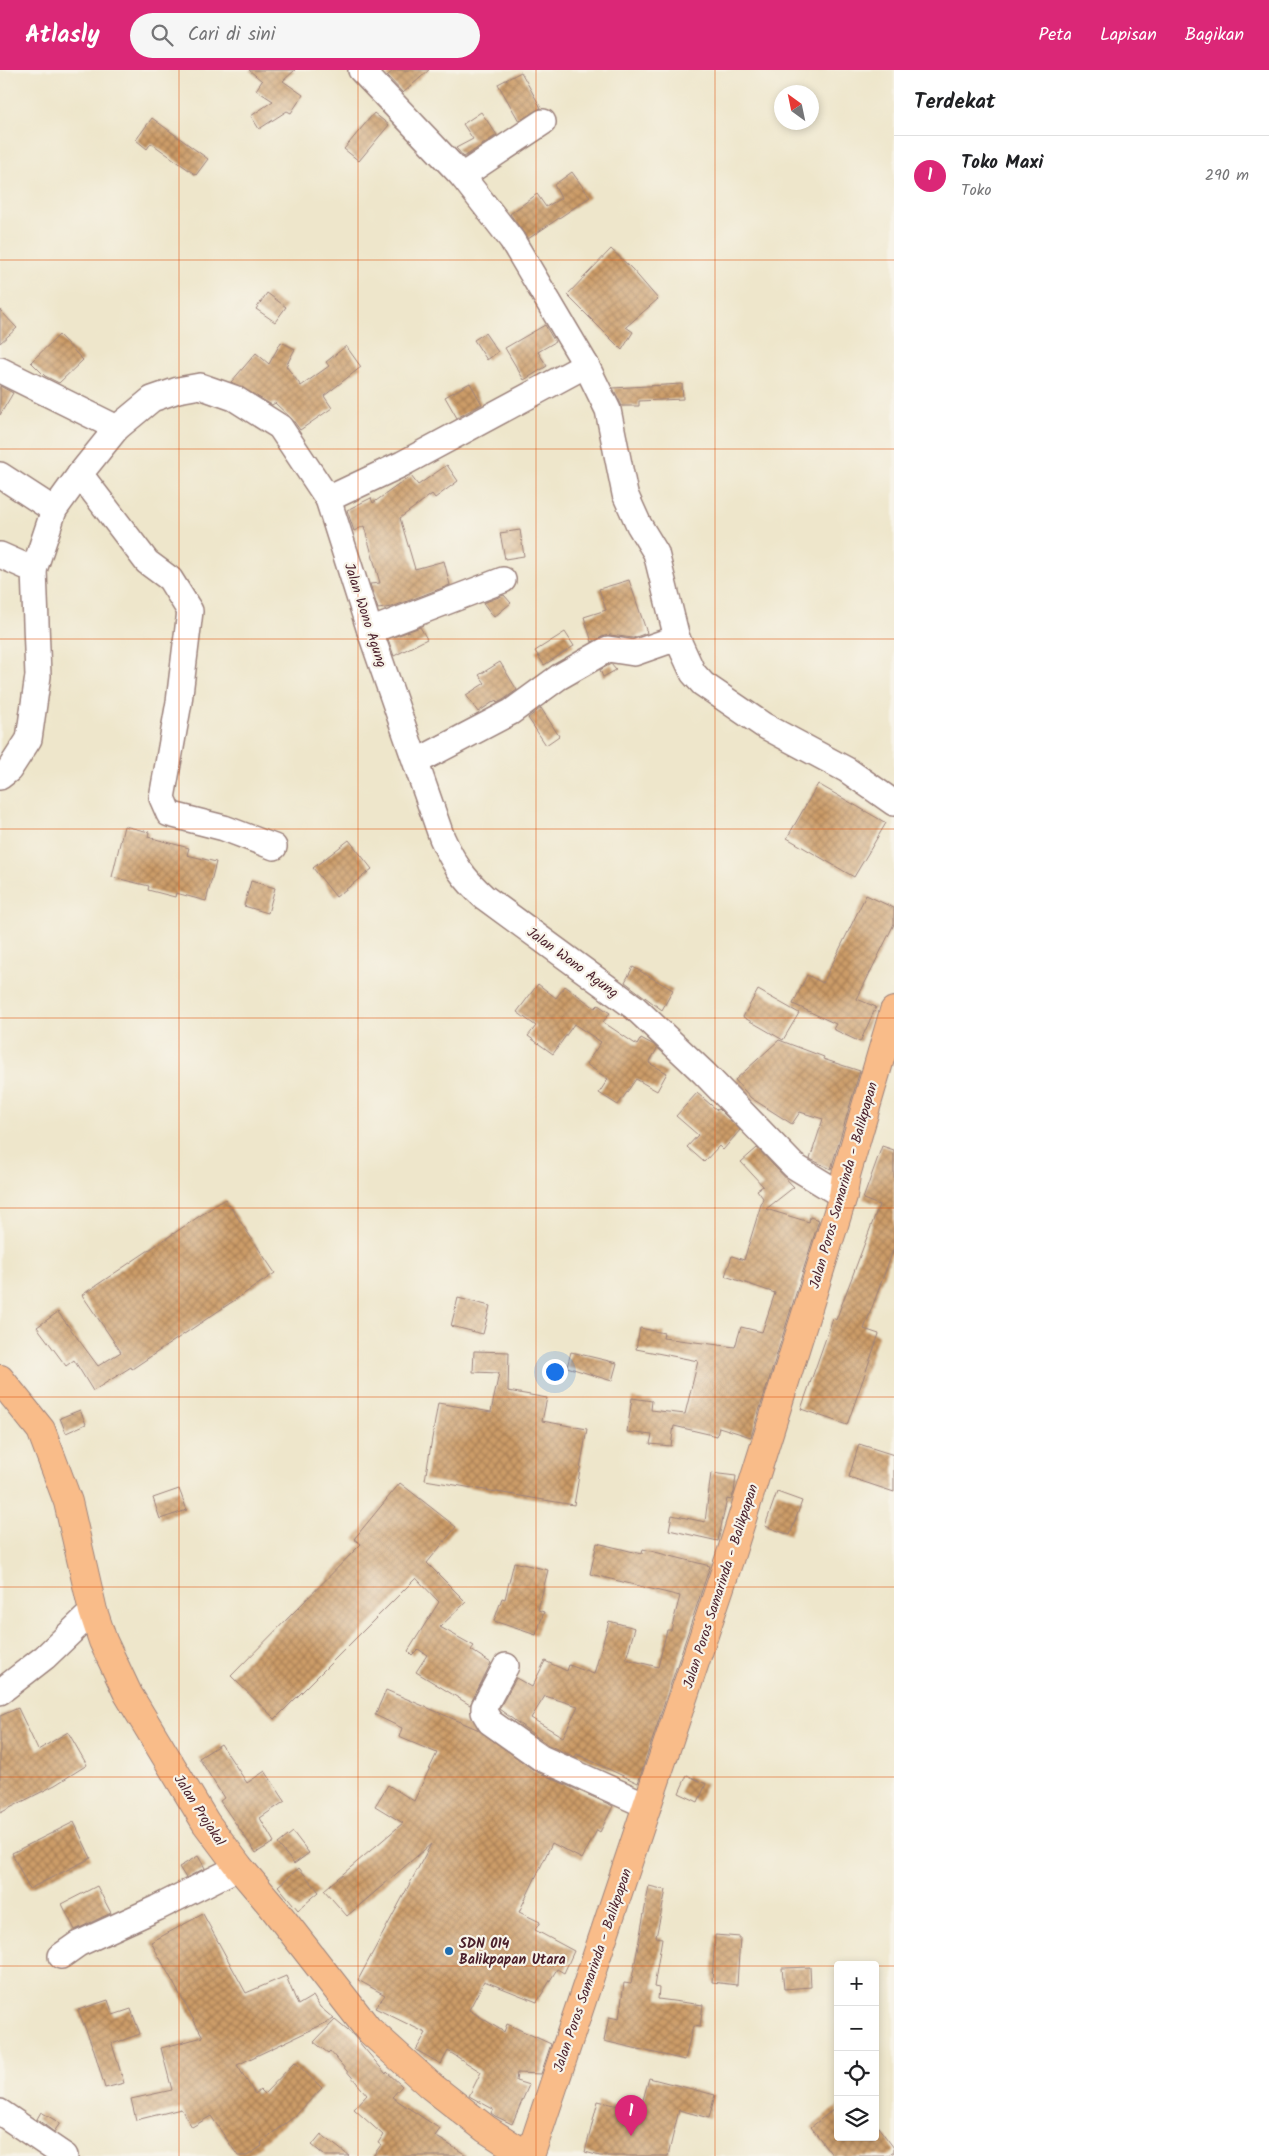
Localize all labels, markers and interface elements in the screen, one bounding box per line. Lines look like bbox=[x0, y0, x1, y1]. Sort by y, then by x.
search box bbox=[130, 13, 480, 58]
text: Atlasly bbox=[25, 16, 100, 55]
text: Cari di sini bbox=[188, 20, 275, 50]
icon: search bbox=[148, 21, 176, 49]
text: Peta bbox=[1039, 21, 1072, 50]
text: Lapisan bbox=[1100, 21, 1157, 50]
text: Bagikan bbox=[1185, 21, 1244, 50]
north arrow bbox=[774, 85, 819, 130]
text: Terdekat bbox=[914, 86, 995, 119]
text: Toko Maxi bbox=[961, 148, 1043, 178]
text: 1 bbox=[928, 163, 932, 188]
text: 290 m bbox=[1205, 163, 1249, 188]
text: Toko bbox=[961, 178, 992, 203]
street label: Jalan Wono Agung bbox=[338, 560, 392, 670]
street label: Jalan Wono Agung bbox=[522, 922, 623, 1004]
street label: Jalan Poros Samarinda - Balikpapan bbox=[804, 1079, 884, 1291]
your location bbox=[542, 1359, 568, 1385]
street label: Jalan Poros Samarinda - Balikpapan bbox=[677, 1481, 764, 1691]
street label: Jalan Projakal bbox=[168, 1770, 231, 1851]
street label: Jalan Poros Samarinda - Balikpapan bbox=[548, 1866, 638, 2075]
place label: SDN 014 Balikpapan Utara bbox=[459, 1933, 566, 1971]
marker: SDN 014 Balikpapan Utara bbox=[443, 1945, 455, 1957]
map controls bbox=[834, 1961, 879, 2141]
button: + bbox=[834, 1961, 879, 2006]
button: − bbox=[834, 2006, 879, 2051]
button: locate bbox=[834, 2051, 879, 2096]
pin: 1 bbox=[615, 2095, 647, 2136]
button: layers bbox=[834, 2096, 879, 2141]

